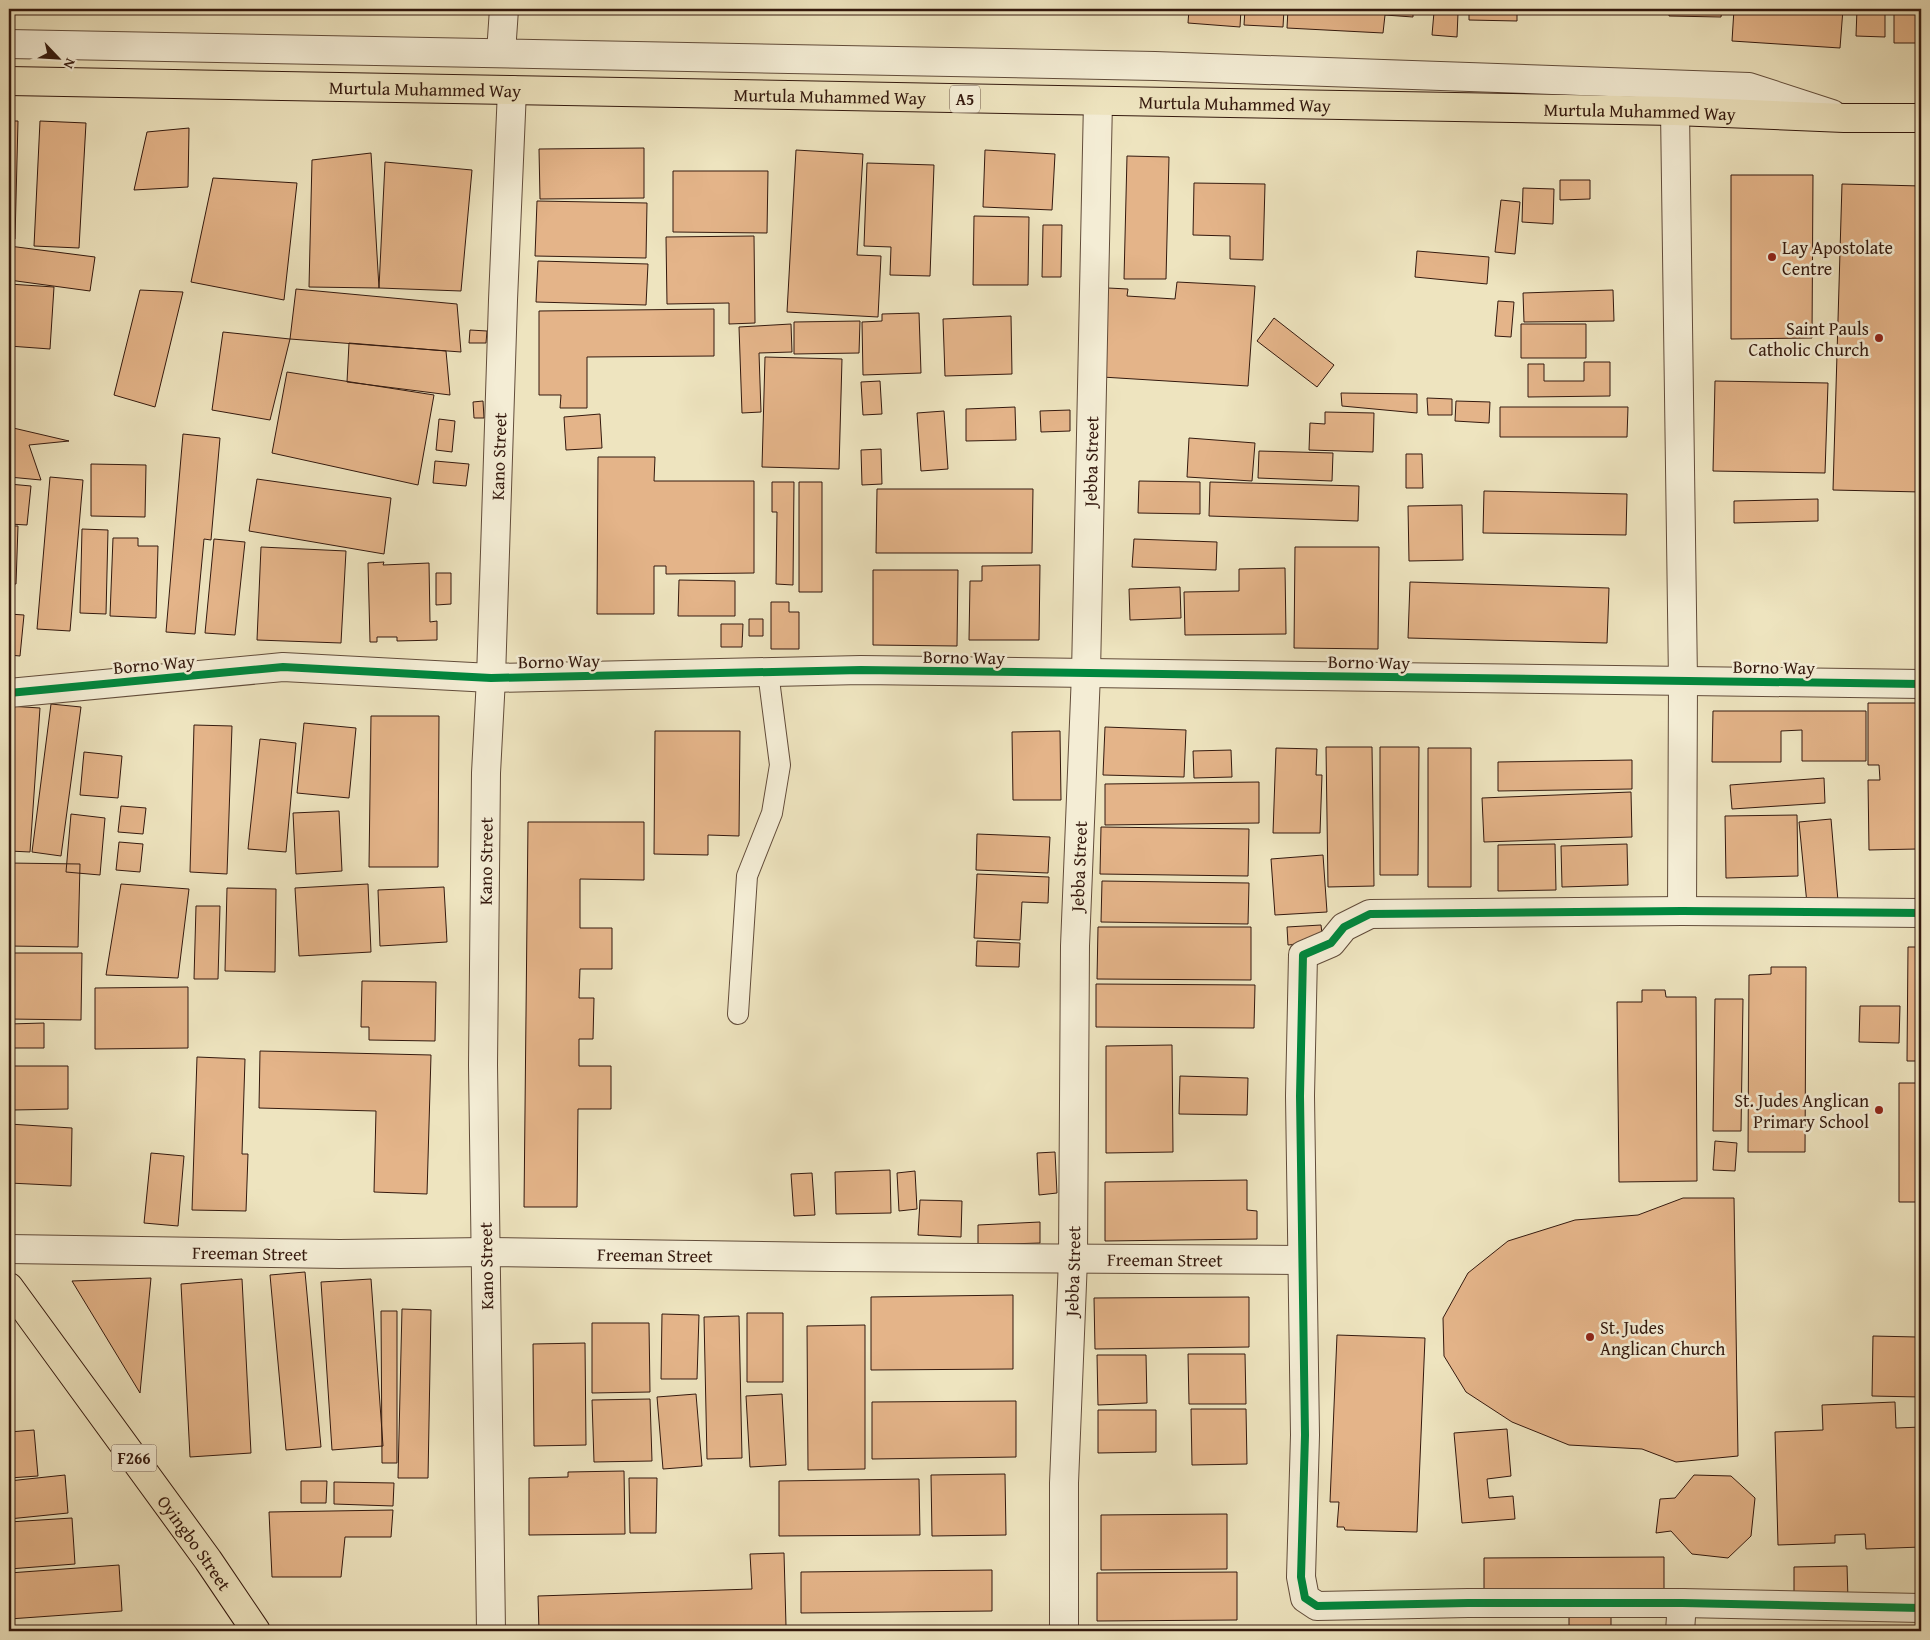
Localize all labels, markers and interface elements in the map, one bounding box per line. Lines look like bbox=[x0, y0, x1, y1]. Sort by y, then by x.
north arrow bbox=[32, 32, 82, 82]
text: N bbox=[58, 55, 81, 73]
street label: Murtula Muhammed Way bbox=[329, 73, 521, 104]
street label: Murtula Muhammed Way bbox=[733, 81, 926, 111]
road number: A5 bbox=[950, 86, 980, 112]
street label: Murtula Muhammed Way bbox=[1138, 88, 1331, 118]
street label: Murtula Muhammed Way bbox=[1543, 95, 1736, 127]
place label: Lay Apostolate Centre bbox=[1782, 234, 1893, 282]
marker: Lay Apostolate Centre bbox=[1766, 251, 1778, 263]
place label: Saint Pauls Catholic Church bbox=[1748, 315, 1869, 363]
marker: Saint Pauls Catholic Church bbox=[1873, 332, 1885, 344]
street label: Kano Street bbox=[483, 411, 513, 501]
street label: Jebba Street bbox=[1076, 415, 1105, 509]
street label: Borno Way bbox=[923, 643, 1005, 671]
street label: Borno Way bbox=[112, 647, 196, 681]
street label: Borno Way bbox=[518, 647, 600, 675]
street label: Borno Way bbox=[1328, 648, 1410, 676]
street label: Borno Way bbox=[1733, 653, 1815, 681]
street label: Kano Street bbox=[471, 816, 499, 905]
street label: Jebba Street bbox=[1063, 820, 1094, 914]
place label: St. Judes Anglican Primary School bbox=[1734, 1087, 1869, 1135]
marker: St. Judes Anglican Primary School bbox=[1873, 1104, 1885, 1116]
street label: Kano Street bbox=[472, 1221, 500, 1310]
street label: Jebba Street bbox=[1057, 1225, 1087, 1319]
street label: Freeman Street bbox=[192, 1238, 309, 1267]
street label: Freeman Street bbox=[597, 1240, 714, 1269]
street label: Freeman Street bbox=[1107, 1245, 1223, 1273]
place label: St. Judes Anglican Church bbox=[1600, 1314, 1725, 1362]
marker: St. Judes Anglican Church bbox=[1584, 1331, 1596, 1343]
road number: F266 bbox=[112, 1445, 156, 1472]
street label: Oyingbo Street bbox=[151, 1489, 239, 1596]

